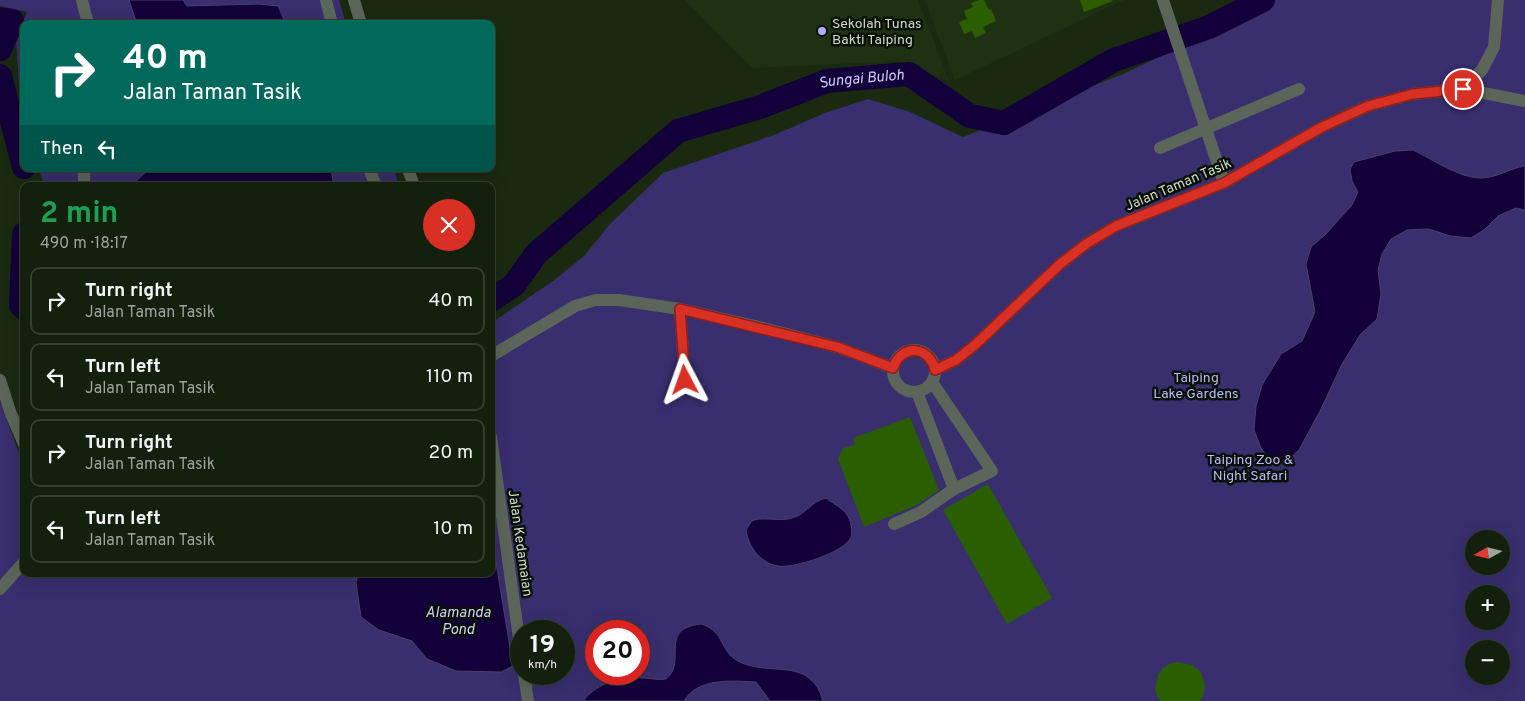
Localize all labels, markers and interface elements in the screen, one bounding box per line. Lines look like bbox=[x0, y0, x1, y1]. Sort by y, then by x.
place label: Sekolah Tunas Bakti Taiping bbox=[832, 16, 922, 49]
marker: Sekolah Tunas Bakti Taiping bbox=[816, 25, 828, 37]
text: 40 m bbox=[123, 37, 208, 81]
icon: right bbox=[40, 40, 105, 105]
water label: Sungai Buloh bbox=[816, 66, 905, 94]
pin bbox=[1442, 68, 1484, 110]
icon: arrive bbox=[1449, 75, 1477, 103]
text: Jalan Taman Tasik bbox=[123, 80, 302, 107]
icon: left bbox=[93, 135, 121, 163]
text: Then bbox=[40, 137, 83, 161]
street label: Jalan Taman Tasik bbox=[1123, 155, 1234, 215]
text: 2 min bbox=[40, 196, 118, 233]
button: close bbox=[423, 199, 475, 251]
text: 490 m · 18:17 bbox=[40, 234, 128, 254]
text: Turn right bbox=[85, 279, 173, 303]
icon: right bbox=[42, 287, 70, 315]
text: 40 m bbox=[428, 289, 473, 313]
text: Jalan Taman Tasik bbox=[85, 303, 215, 323]
position arrow bbox=[658, 353, 710, 405]
text: Turn left bbox=[85, 355, 161, 379]
icon: left bbox=[42, 363, 70, 391]
text: 110 m bbox=[426, 365, 473, 389]
park label: Taiping Lake Gardens bbox=[1153, 370, 1239, 403]
text: Jalan Taman Tasik bbox=[85, 379, 215, 399]
text: Turn right bbox=[85, 431, 173, 455]
icon: right bbox=[42, 439, 70, 467]
text: 20 m bbox=[429, 441, 473, 465]
park label: Taiping Zoo & Night Safari bbox=[1207, 452, 1294, 485]
text: Jalan Taman Tasik bbox=[85, 455, 215, 475]
street label: Jalan Kedamaian bbox=[504, 489, 535, 598]
text: Turn left bbox=[85, 507, 161, 531]
icon: left bbox=[42, 515, 70, 543]
text: 10 m bbox=[433, 517, 473, 541]
north arrow bbox=[1465, 530, 1510, 575]
map controls bbox=[1465, 530, 1510, 685]
text: Jalan Taman Tasik bbox=[85, 531, 215, 551]
button: + bbox=[1465, 585, 1510, 630]
water label: Alamanda Pond bbox=[425, 604, 491, 640]
speed limit sign: 20 bbox=[585, 620, 650, 685]
text: 19 bbox=[530, 630, 555, 662]
button: − bbox=[1465, 640, 1510, 685]
text: km/h bbox=[528, 657, 557, 673]

